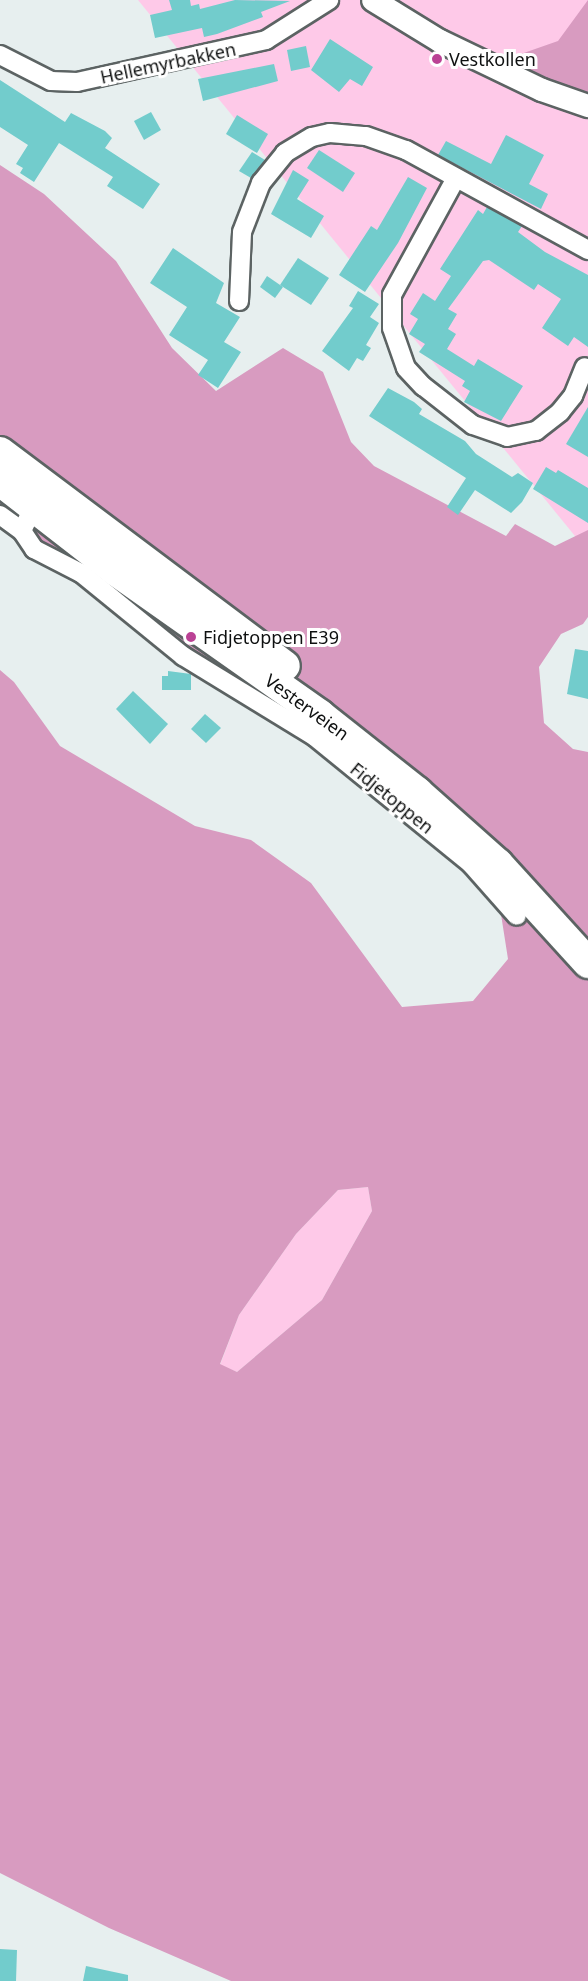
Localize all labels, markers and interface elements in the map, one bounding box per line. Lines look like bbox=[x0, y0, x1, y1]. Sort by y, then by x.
street label: Hellemyrbakken bbox=[98, 38, 238, 88]
place label: Vestkollen bbox=[449, 48, 536, 70]
marker: Vestkollen bbox=[430, 52, 444, 66]
place label: Fidjetoppen E39 bbox=[203, 626, 339, 648]
marker: Fidjetoppen E39 bbox=[184, 630, 198, 644]
street label: Vesterveien bbox=[261, 669, 353, 745]
street label: Fidjetoppen bbox=[346, 758, 438, 838]

